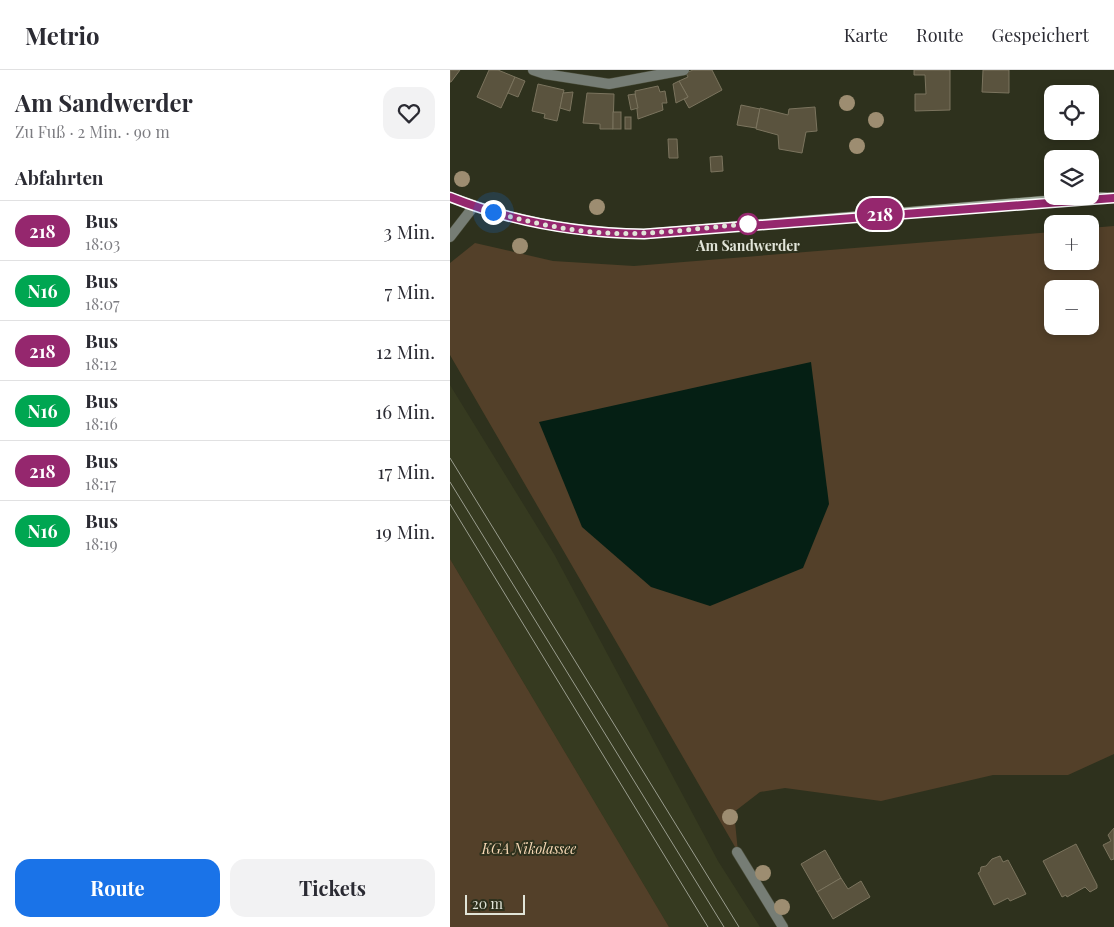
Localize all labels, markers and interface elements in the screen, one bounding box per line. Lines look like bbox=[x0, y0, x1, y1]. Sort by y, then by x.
text: Metrio bbox=[25, 19, 100, 51]
text: Karte bbox=[844, 23, 888, 47]
text: Route bbox=[916, 23, 964, 47]
text: Gespeichert bbox=[992, 23, 1089, 47]
map controls bbox=[1044, 85, 1099, 335]
button: locate bbox=[1044, 85, 1099, 140]
text: Am Sandwerder bbox=[15, 86, 193, 118]
button: heart bbox=[383, 87, 435, 139]
text: Zu Fuß · 2 Min. · 90 m bbox=[15, 121, 170, 142]
button: layers bbox=[1044, 150, 1099, 205]
text: Abfahrten bbox=[15, 164, 104, 190]
line badge: 218 bbox=[851, 198, 909, 230]
your location bbox=[481, 200, 506, 225]
text: 218 bbox=[867, 202, 893, 226]
text: Bus bbox=[85, 207, 118, 233]
marker: Am Sandwerder bbox=[737, 213, 759, 235]
button: + bbox=[1044, 215, 1099, 270]
text: 3 Min. bbox=[383, 218, 435, 244]
text: 218 bbox=[29, 219, 56, 243]
text: 18:03 bbox=[85, 233, 120, 254]
place label: Am Sandwerder bbox=[695, 236, 800, 255]
text: Bus bbox=[85, 267, 118, 293]
text: 7 Min. bbox=[385, 278, 435, 304]
text: N16 bbox=[28, 279, 58, 303]
button: − bbox=[1044, 280, 1099, 335]
text: 18:07 bbox=[85, 293, 120, 314]
text: Bus bbox=[85, 327, 118, 353]
text: 12 Min. bbox=[376, 338, 435, 364]
text: 218 bbox=[29, 339, 56, 363]
text: 18:12 bbox=[85, 353, 117, 374]
text: Bus bbox=[85, 387, 118, 413]
text: 16 Min. bbox=[375, 398, 435, 424]
text: N16 bbox=[28, 399, 58, 423]
text: 18:16 bbox=[85, 413, 118, 434]
text: Bus bbox=[85, 447, 118, 473]
text: 17 Min. bbox=[377, 458, 435, 484]
text: 218 bbox=[29, 459, 56, 483]
text: 18:17 bbox=[85, 473, 116, 494]
text: Bus bbox=[85, 507, 118, 533]
text: 19 Min. bbox=[375, 518, 435, 544]
text: N16 bbox=[28, 519, 58, 543]
text: 18:19 bbox=[85, 533, 118, 554]
park label: KGA Nikolassee bbox=[481, 839, 576, 858]
button: Route bbox=[15, 859, 220, 917]
button: Tickets bbox=[230, 859, 435, 917]
scale bar bbox=[465, 892, 525, 915]
text: 20 m bbox=[472, 894, 503, 913]

